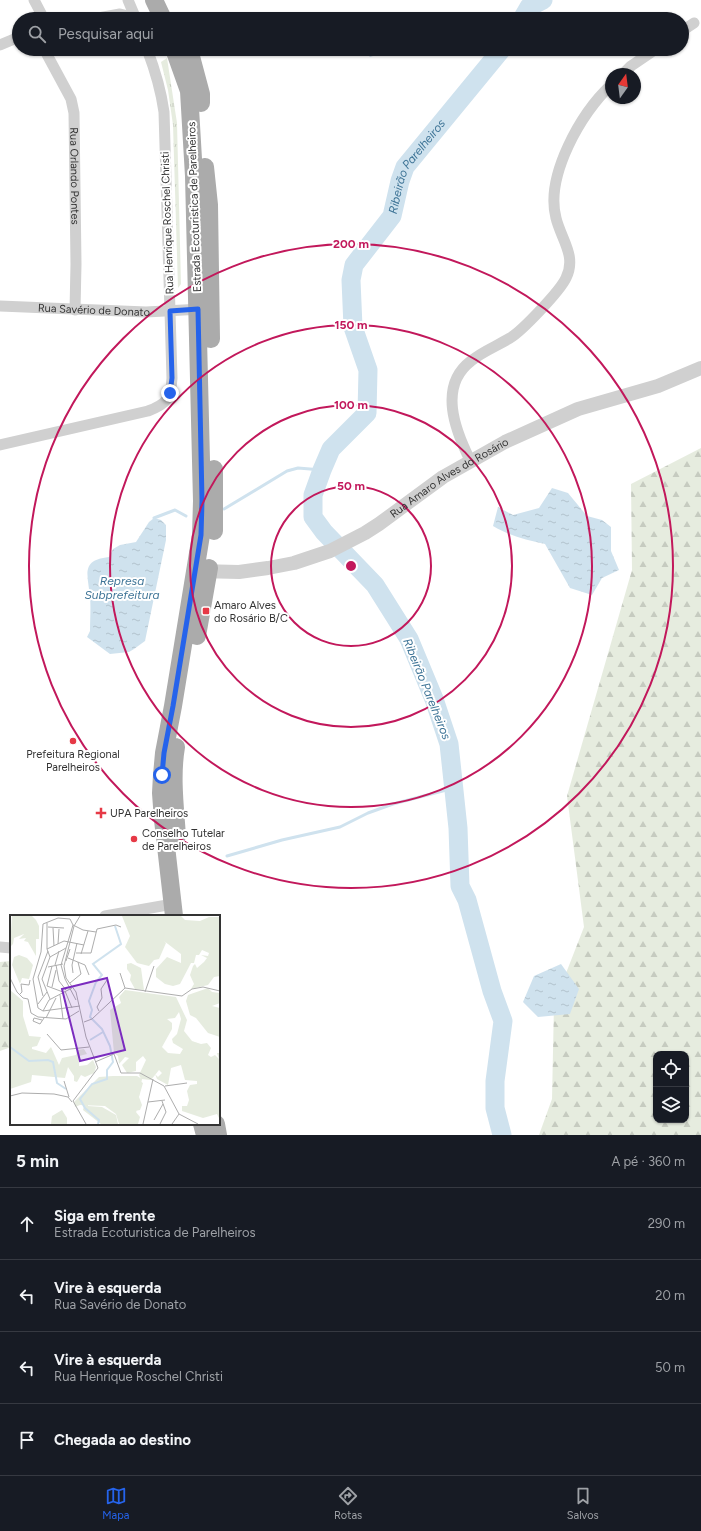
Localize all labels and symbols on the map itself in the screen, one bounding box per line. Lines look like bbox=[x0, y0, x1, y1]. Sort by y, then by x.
north arrow bbox=[605, 68, 641, 104]
water label: Ribeirão Parelheiros bbox=[386, 116, 448, 215]
street label: Estrada Ecoturistica de Parelheiros bbox=[185, 122, 204, 292]
street label: Rua Orlando Pontes bbox=[67, 127, 81, 225]
street label: Rua Henrique Roschel Christi bbox=[159, 151, 176, 295]
text: 200 m bbox=[333, 237, 369, 251]
street label: Rua Savério de Donato bbox=[38, 302, 150, 319]
text: 150 m bbox=[334, 318, 368, 332]
route end bbox=[161, 384, 179, 402]
text: 100 m bbox=[334, 398, 368, 412]
street label: Rua Amaro Alves do Rosário bbox=[388, 435, 511, 521]
text: 50 m bbox=[337, 479, 365, 493]
centre of rings bbox=[344, 559, 358, 573]
water label: Represa Subprefeitura bbox=[84, 574, 160, 602]
place label: Amaro Alves do Rosário B/C bbox=[214, 599, 288, 625]
marker: Amaro Alves do Rosário B/C bbox=[201, 606, 211, 616]
water label: Ribeirão Parelheiros bbox=[400, 636, 454, 742]
marker: Prefeitura Regional Parelheiros bbox=[68, 736, 78, 746]
place label: Prefeitura Regional Parelheiros bbox=[26, 748, 120, 774]
route start bbox=[153, 766, 171, 784]
marker: UPA Parelheiros bbox=[95, 807, 107, 819]
place label: UPA Parelheiros bbox=[110, 807, 188, 820]
place label: Conselho Tutelar de Parelheiros bbox=[142, 827, 225, 853]
marker: Conselho Tutelar de Parelheiros bbox=[129, 834, 139, 844]
inset map bbox=[10, 915, 220, 1125]

